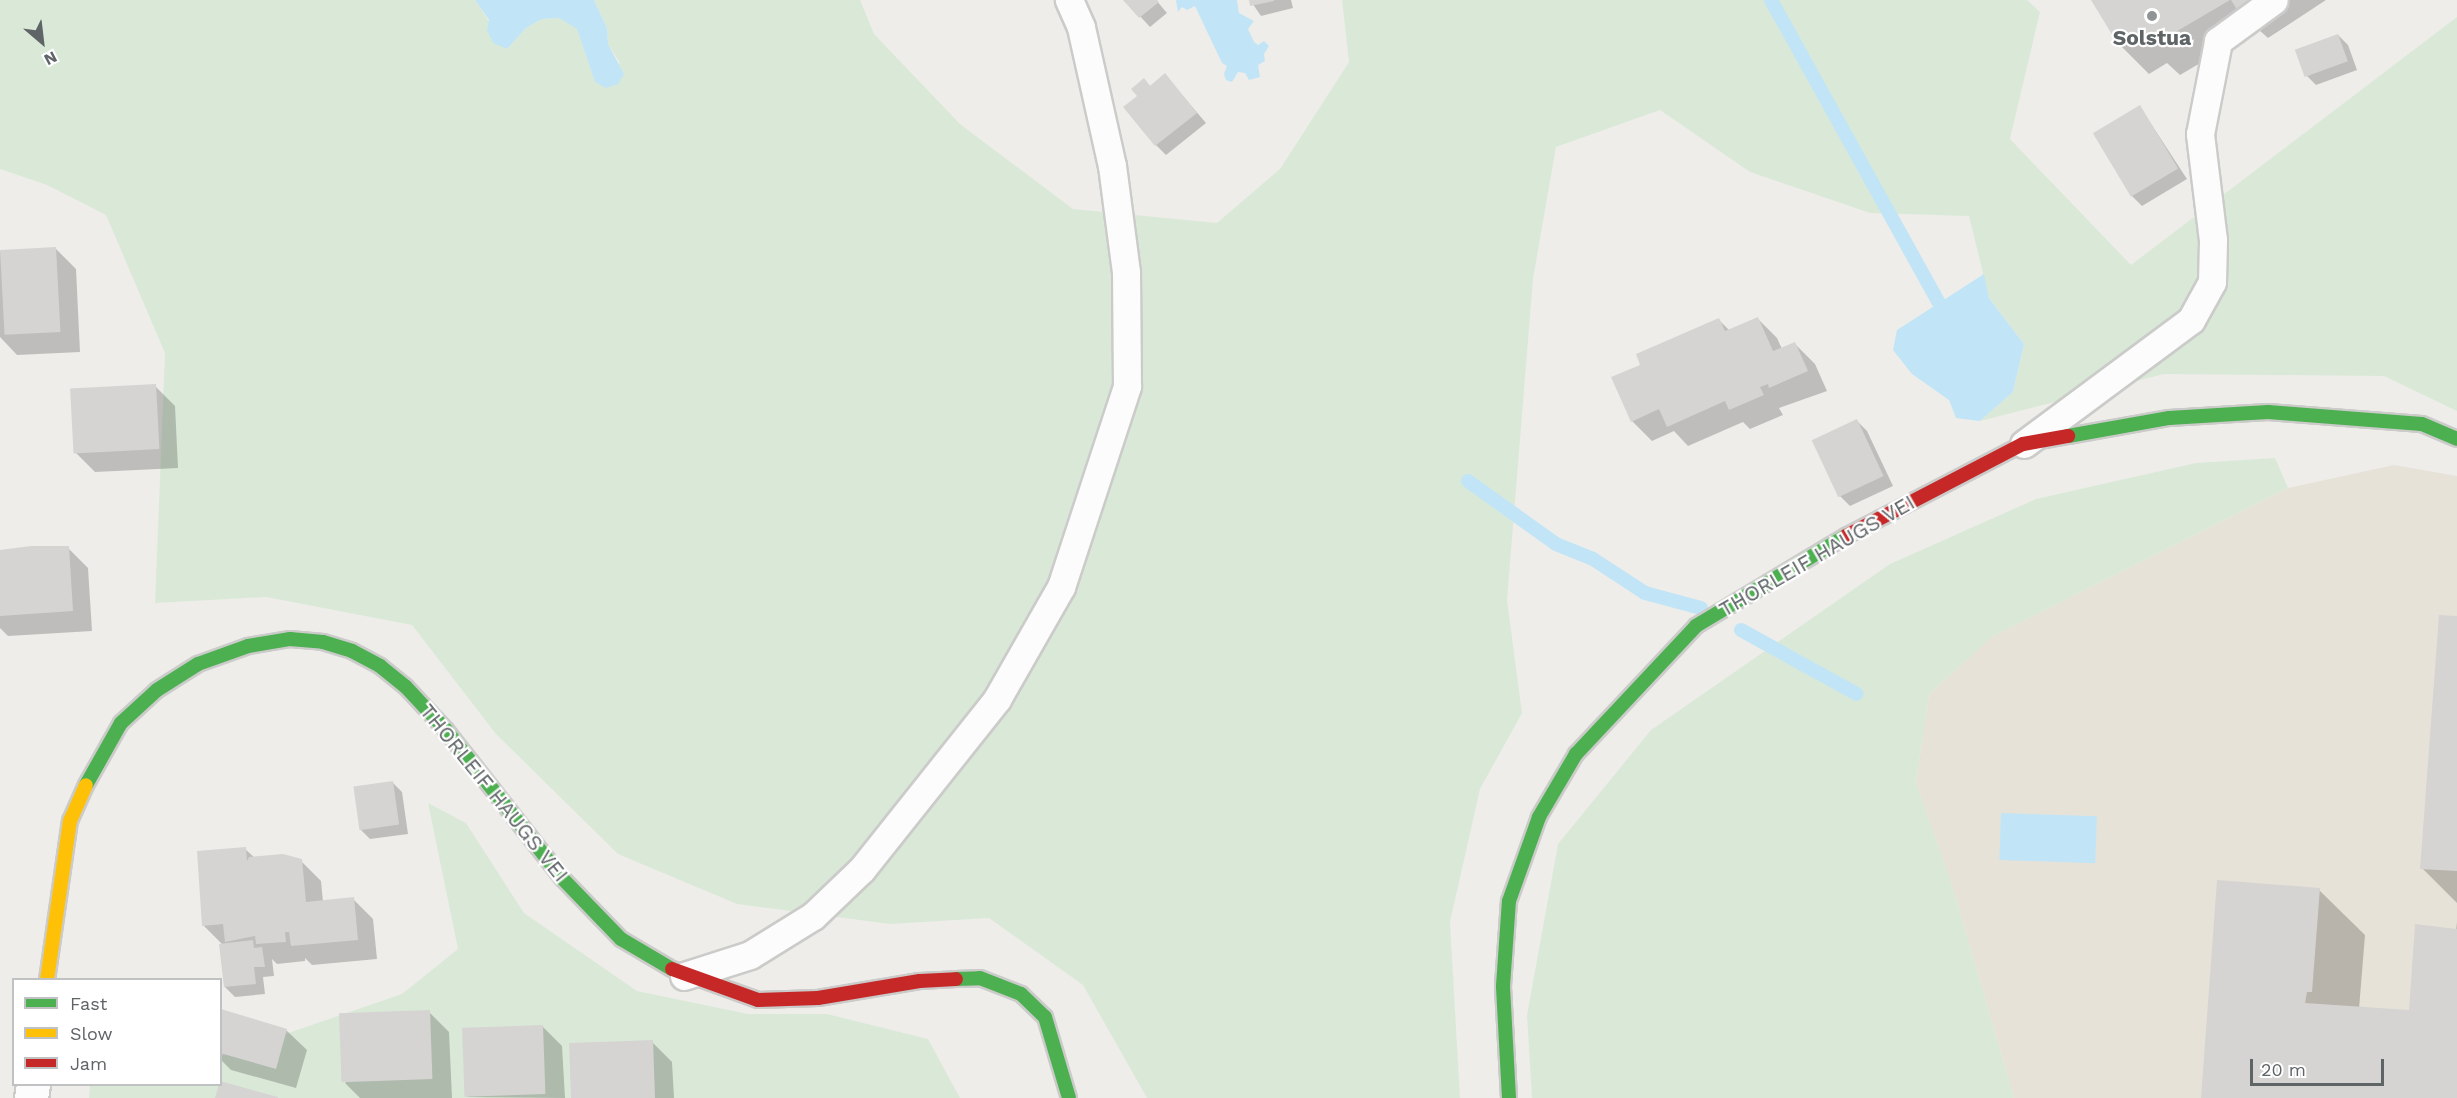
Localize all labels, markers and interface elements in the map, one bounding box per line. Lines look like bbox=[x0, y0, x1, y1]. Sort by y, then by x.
marker: Solstua bbox=[2145, 9, 2159, 23]
north arrow bbox=[12, 12, 72, 72]
place label: Solstua bbox=[2113, 25, 2191, 51]
text: N bbox=[41, 47, 60, 70]
street label: THORLEIF HAUGS VEI bbox=[1714, 489, 1920, 623]
street label: THORLEIF HAUGS VEI bbox=[414, 699, 574, 887]
legend bbox=[12, 978, 222, 1086]
text: Fast bbox=[70, 993, 107, 1014]
text: Slow bbox=[70, 1023, 113, 1044]
scale bar bbox=[2253, 1047, 2386, 1085]
text: Jam bbox=[70, 1053, 107, 1074]
text: 20 m bbox=[2261, 1059, 2306, 1080]

